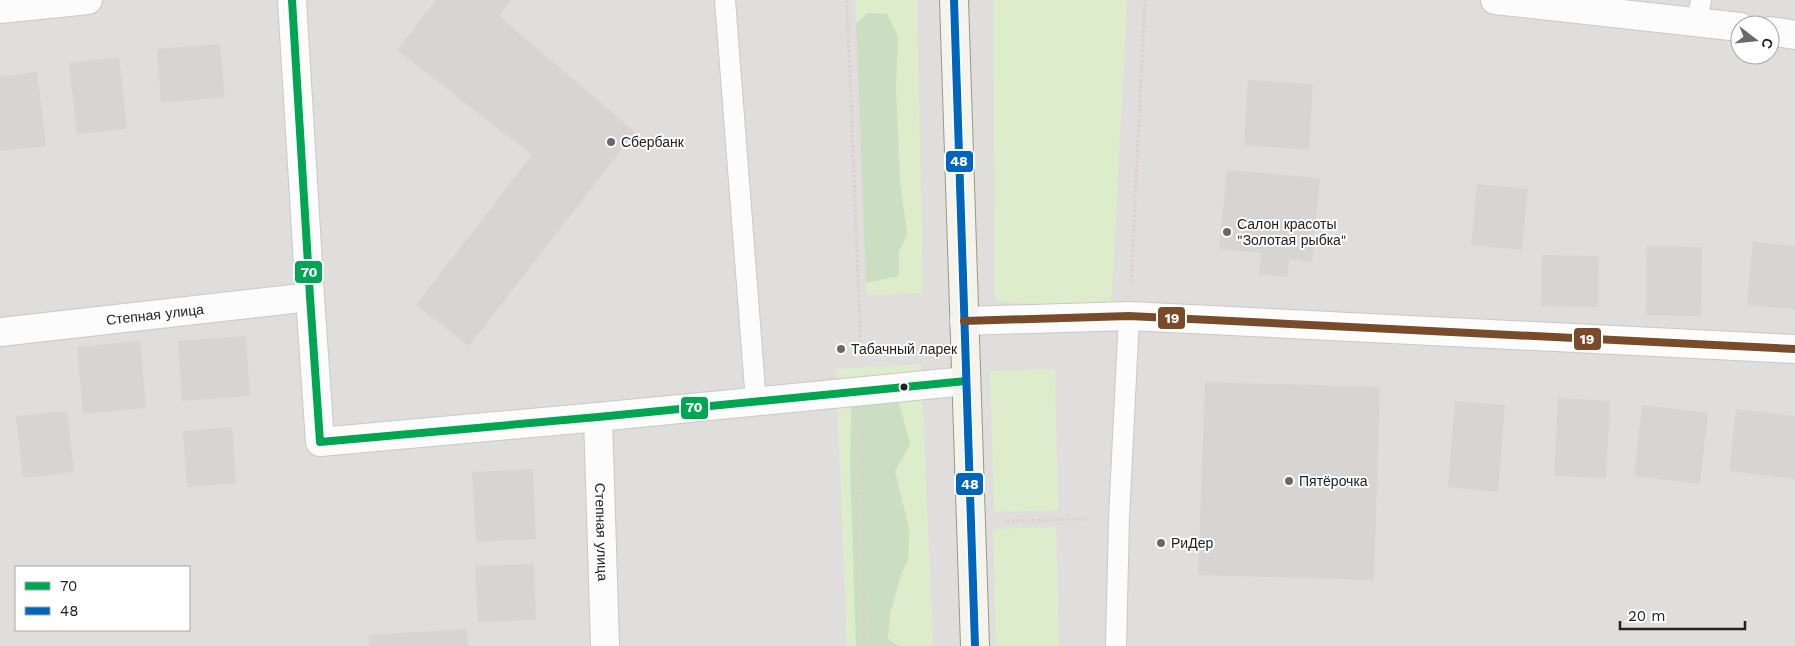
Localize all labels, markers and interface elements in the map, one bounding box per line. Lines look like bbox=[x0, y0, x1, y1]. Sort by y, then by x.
north arrow bbox=[1730, 15, 1780, 65]
text: С bbox=[1758, 37, 1777, 51]
place label: Сбербанк bbox=[621, 134, 685, 150]
marker: Сбербанк bbox=[605, 136, 617, 148]
line badge: 48 bbox=[945, 150, 974, 173]
text: 48 bbox=[950, 153, 968, 169]
place label: Салон красоты "Золотая рыбка" bbox=[1237, 216, 1347, 248]
marker: Салон красоты "Золотая рыбка" bbox=[1221, 226, 1233, 238]
line badge: 70 bbox=[294, 260, 323, 284]
text: 70 bbox=[300, 264, 318, 280]
street label: Степная улица bbox=[105, 301, 205, 328]
line badge: 19 bbox=[1157, 306, 1186, 330]
text: 19 bbox=[1165, 310, 1179, 326]
line badge: 19 bbox=[1573, 327, 1602, 351]
text: 19 bbox=[1580, 331, 1594, 347]
place label: Табачный ларек bbox=[851, 341, 958, 357]
marker: Табачный ларек bbox=[835, 343, 847, 355]
unlabelled marker bbox=[899, 382, 909, 392]
line badge: 70 bbox=[680, 396, 709, 420]
text: 70 bbox=[685, 399, 703, 415]
line badge: 48 bbox=[955, 472, 984, 496]
place label: Пятёрочка bbox=[1299, 473, 1368, 489]
marker: Пятёрочка bbox=[1283, 475, 1295, 487]
text: 48 bbox=[961, 476, 979, 492]
street label: Степная улица bbox=[592, 483, 611, 581]
place label: РиДер bbox=[1171, 535, 1213, 551]
marker: РиДер bbox=[1155, 537, 1167, 549]
legend bbox=[15, 566, 190, 631]
text: 70 bbox=[60, 577, 77, 595]
scale bar bbox=[1620, 598, 1745, 630]
text: 48 bbox=[60, 602, 78, 620]
text: 20 m bbox=[1628, 607, 1666, 625]

